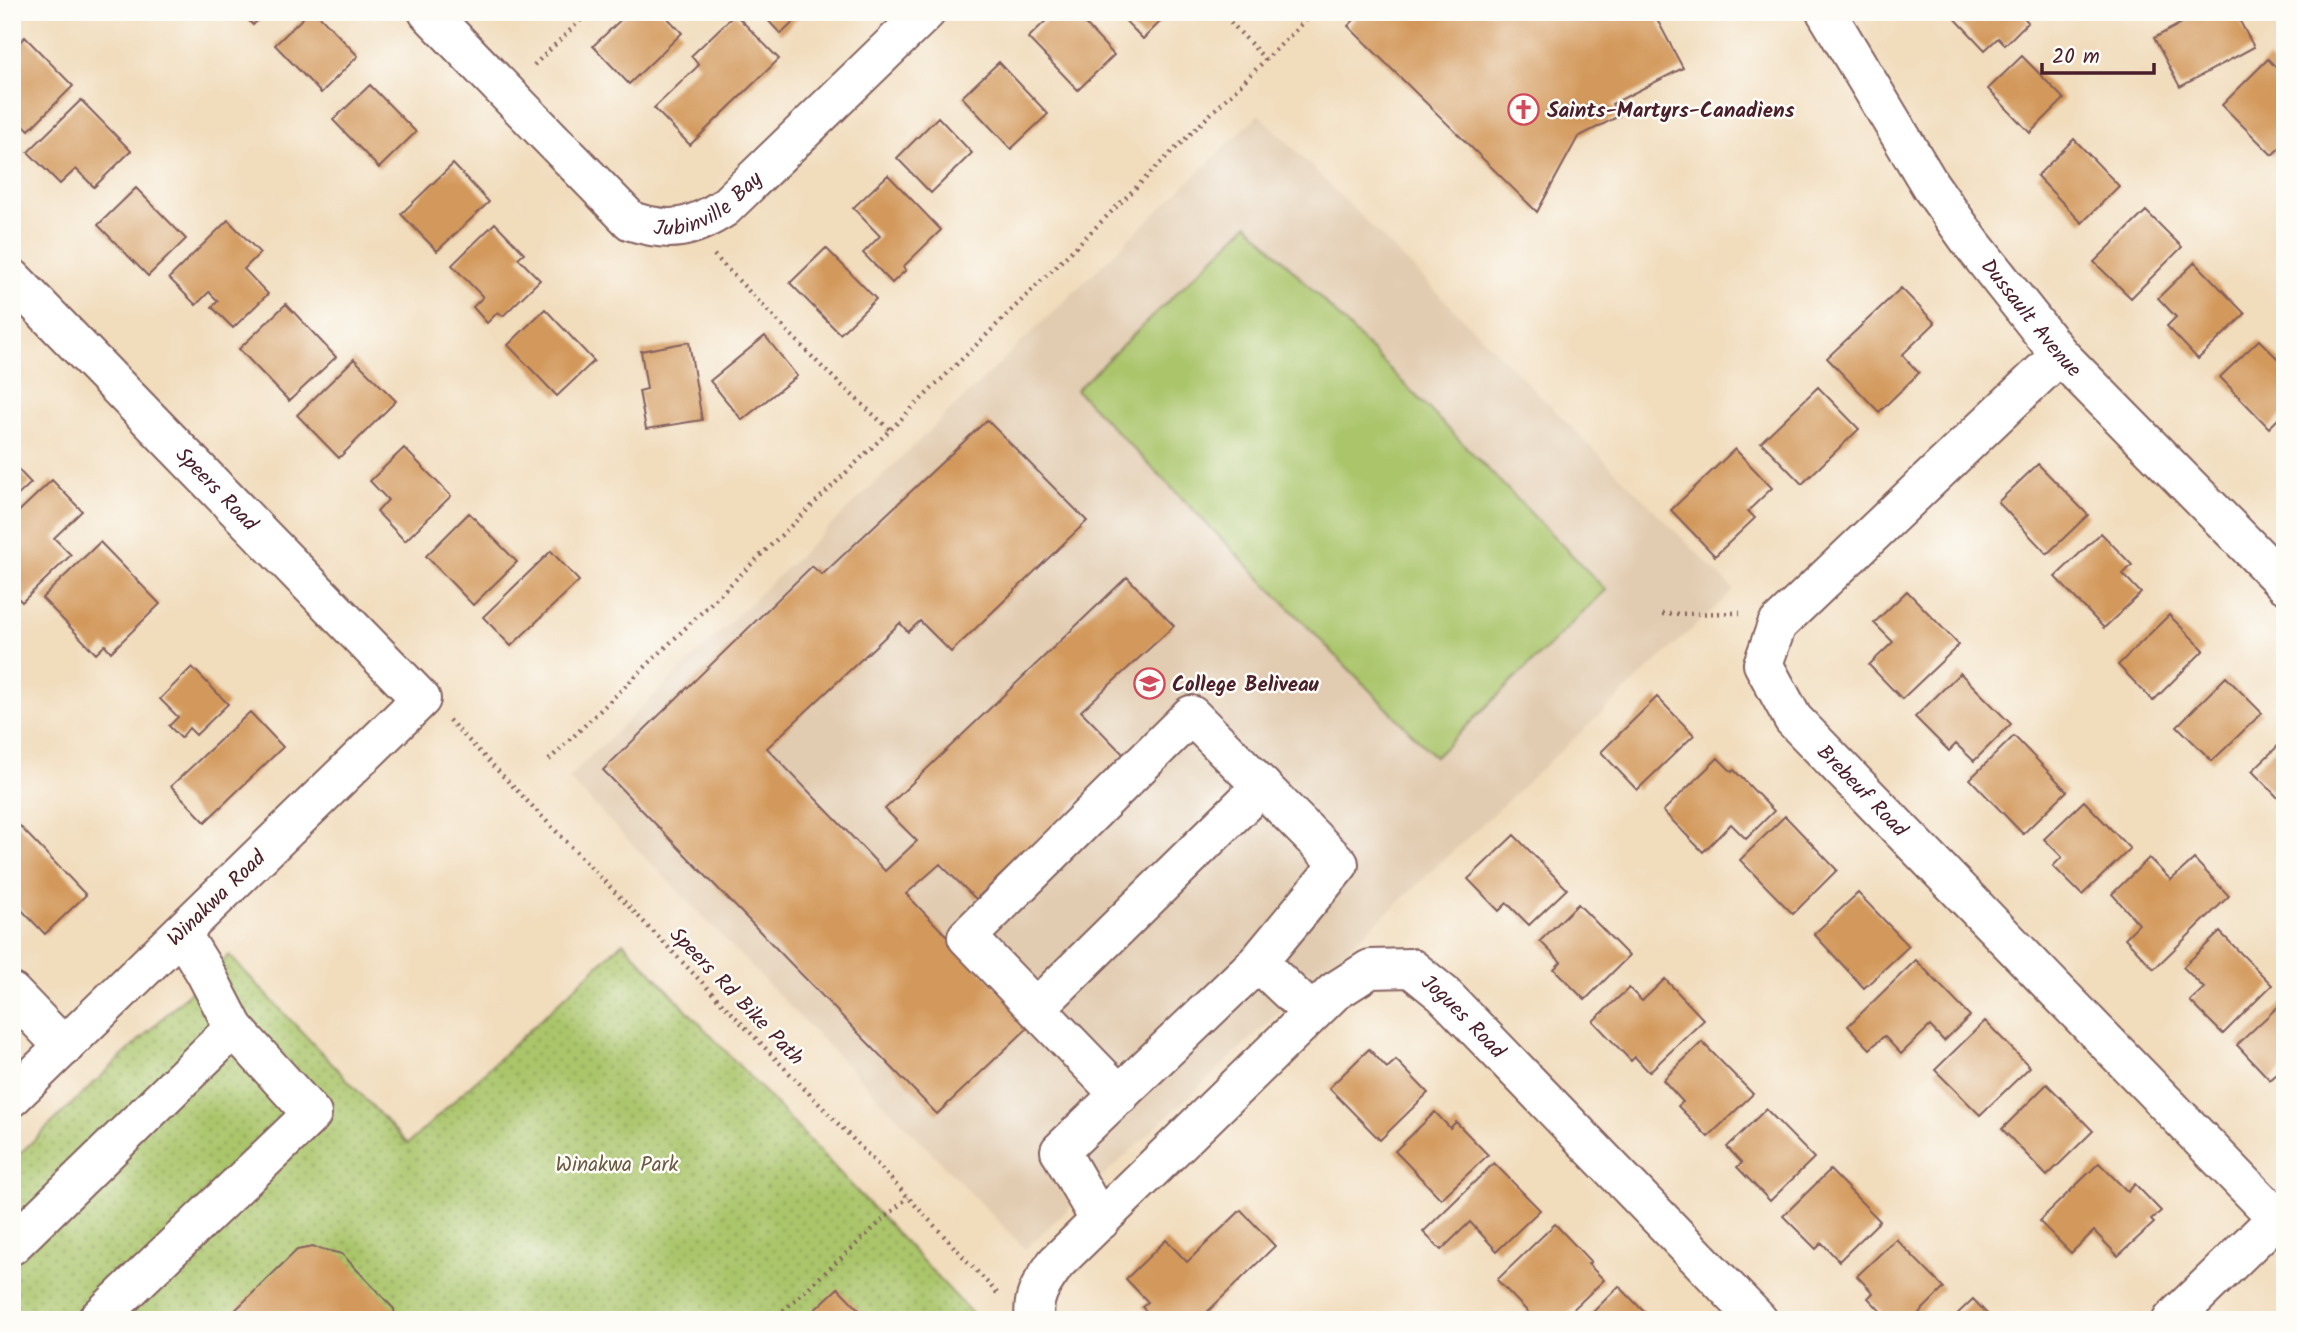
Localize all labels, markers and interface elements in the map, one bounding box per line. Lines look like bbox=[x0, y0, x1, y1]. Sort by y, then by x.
scale bar bbox=[2042, 32, 2154, 76]
text: 20 m bbox=[2052, 41, 2100, 74]
church icon: Saints-Martyrs-Canadiens bbox=[1507, 93, 1541, 127]
place label: Saints-Martyrs-Canadiens bbox=[1547, 95, 1795, 128]
street label: Jubinville Bay bbox=[652, 164, 771, 246]
street label: Dussault Avenue bbox=[1972, 252, 2089, 386]
street label: Speers Road bbox=[167, 440, 265, 540]
school or university icon: College Beliveau bbox=[1132, 667, 1166, 701]
place label: College Beliveau bbox=[1172, 669, 1320, 702]
street label: Brebeuf Road bbox=[1808, 738, 1915, 846]
street label: Winakwa Road bbox=[160, 843, 274, 955]
street label: Speers Rd Bike Path bbox=[661, 920, 811, 1074]
street label: Jogues Road bbox=[1413, 967, 1513, 1068]
park label: Winakwa Park bbox=[556, 1149, 679, 1182]

